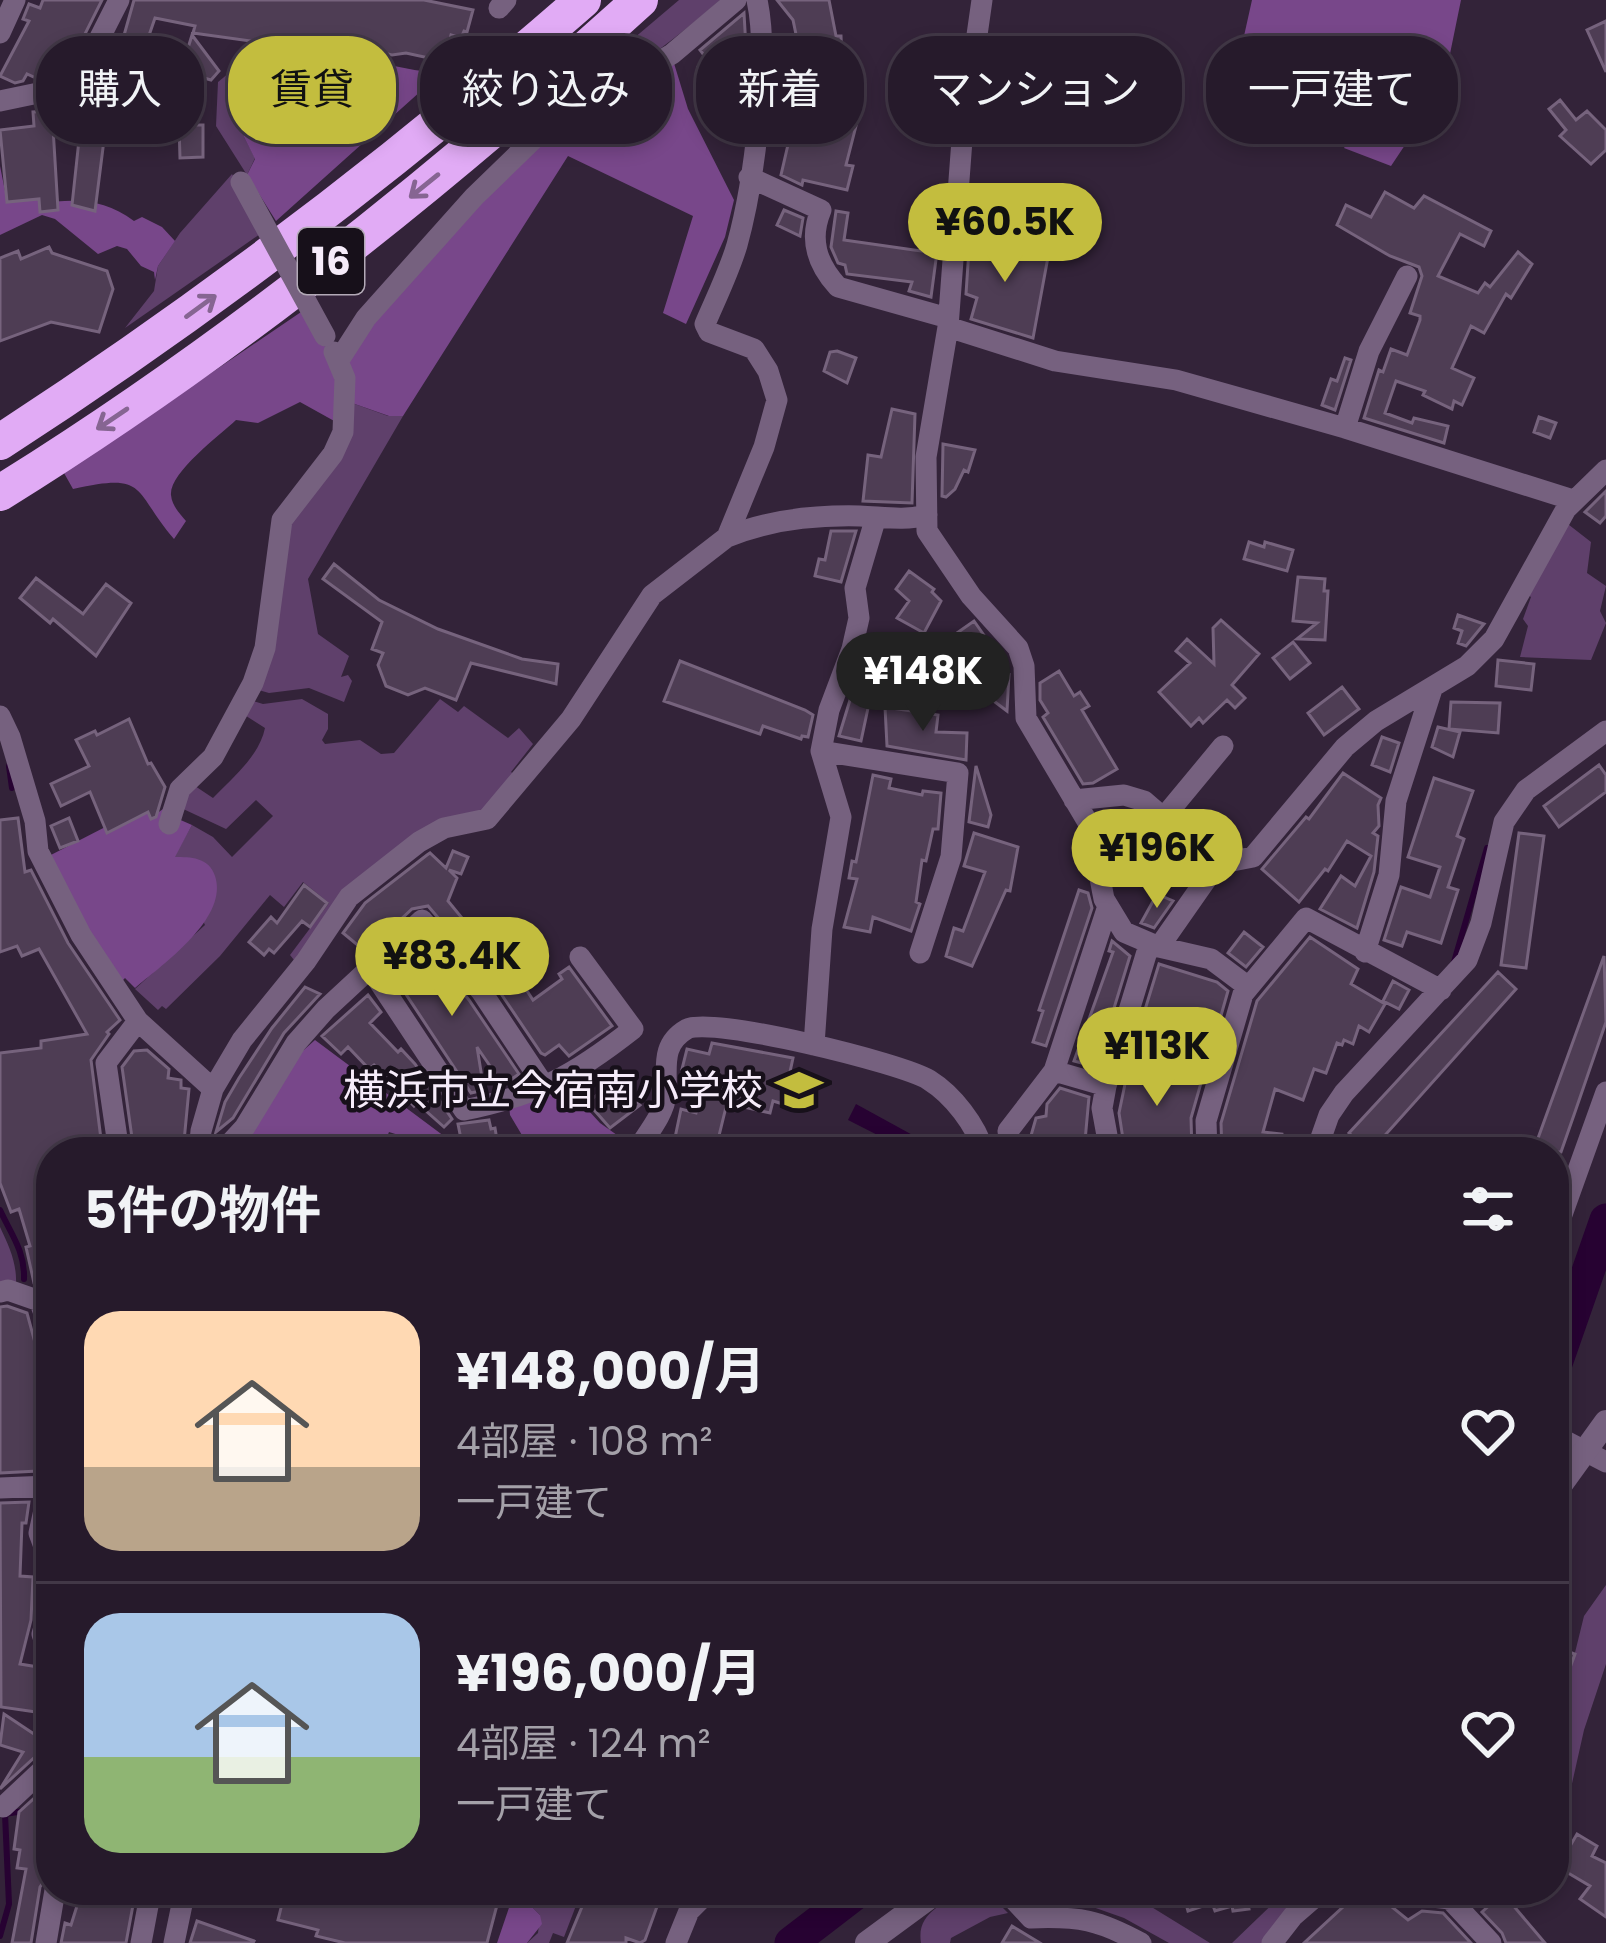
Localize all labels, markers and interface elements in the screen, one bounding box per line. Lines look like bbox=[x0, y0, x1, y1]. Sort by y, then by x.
chip: 購入 bbox=[36, 36, 204, 144]
chip: 賃貸 bbox=[228, 36, 396, 144]
chip: 絞り込み bbox=[420, 36, 672, 144]
chip: 新着 bbox=[696, 36, 864, 144]
chip: マンション bbox=[888, 36, 1182, 144]
chip: 一戸建て bbox=[1206, 36, 1458, 144]
one-way arrow bbox=[409, 172, 441, 199]
pin: ¥60.5K bbox=[907, 183, 1103, 285]
text: ¥60.5K bbox=[935, 194, 1075, 249]
road number: 16 bbox=[298, 228, 364, 294]
one-way arrow bbox=[184, 293, 217, 319]
one-way arrow bbox=[96, 406, 129, 431]
pin: ¥148K bbox=[839, 632, 1007, 734]
text: ¥148K bbox=[863, 643, 983, 698]
pin: ¥196K bbox=[1073, 809, 1241, 911]
text: ¥196K bbox=[1099, 820, 1215, 875]
pin: ¥83.4K bbox=[354, 917, 550, 1019]
text: ¥83.4K bbox=[382, 928, 522, 983]
pin: ¥113K bbox=[1073, 1007, 1241, 1109]
text: ¥113K bbox=[1104, 1018, 1210, 1073]
place label: 横浜市立今宿南小学校 bbox=[343, 1061, 763, 1120]
school or university icon: 横浜市立今宿南小学校 bbox=[774, 1065, 824, 1115]
text: 5件の物件 bbox=[84, 1174, 321, 1246]
icon: filters bbox=[1455, 1176, 1521, 1242]
text: ¥148,000/月 bbox=[456, 1335, 765, 1407]
icon: home bbox=[180, 1359, 324, 1503]
icon: heart bbox=[1455, 1398, 1521, 1464]
text: 4部屋 · 108 m² bbox=[456, 1414, 713, 1469]
text: 一戸建て bbox=[456, 1475, 612, 1530]
text: ¥196,000/月 bbox=[456, 1637, 762, 1709]
icon: home bbox=[180, 1661, 324, 1805]
icon: heart bbox=[1455, 1700, 1521, 1766]
text: 4部屋 · 124 m² bbox=[456, 1716, 711, 1771]
text: 一戸建て bbox=[456, 1777, 612, 1832]

